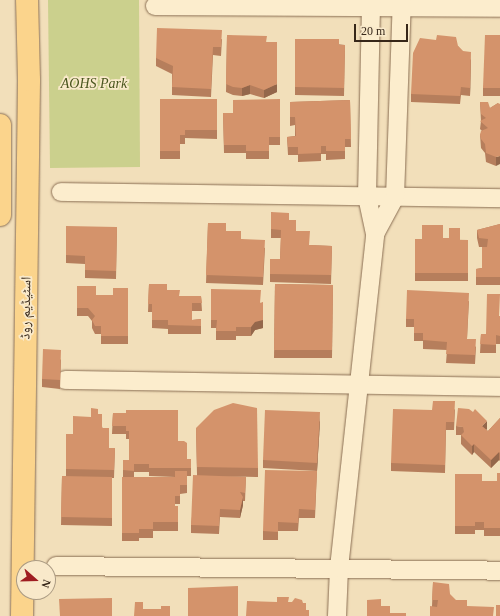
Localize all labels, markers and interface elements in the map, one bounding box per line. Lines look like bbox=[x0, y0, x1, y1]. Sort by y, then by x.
scale bar bbox=[356, 16, 410, 42]
text: 20 m bbox=[361, 24, 385, 38]
park label: AOHS Park bbox=[61, 76, 127, 92]
street label: اسٹیڈیم روڈ bbox=[17, 277, 35, 339]
north arrow bbox=[16, 560, 56, 600]
text: N bbox=[39, 578, 53, 590]

